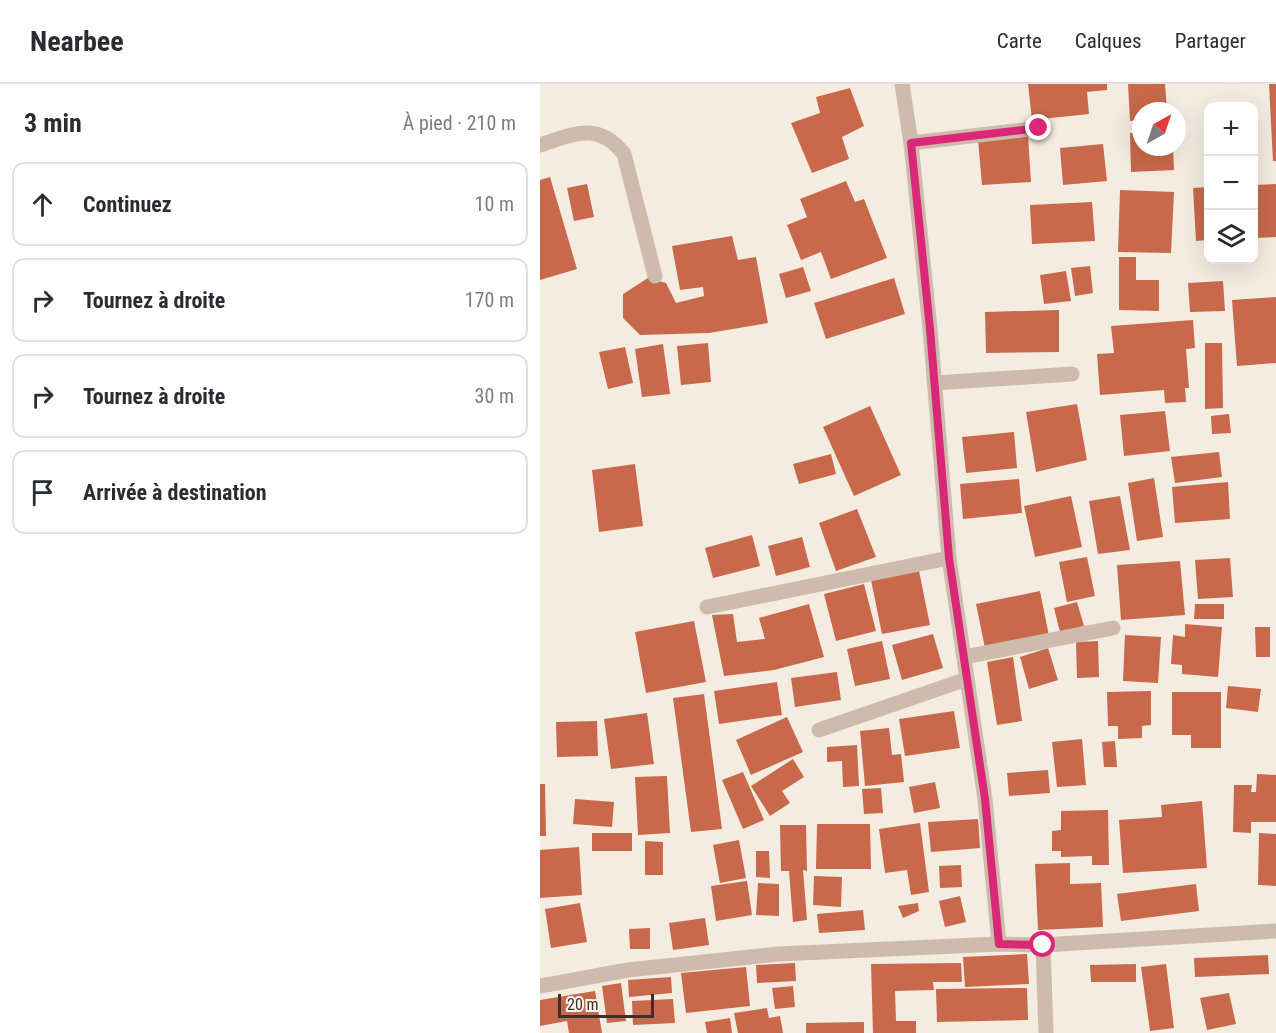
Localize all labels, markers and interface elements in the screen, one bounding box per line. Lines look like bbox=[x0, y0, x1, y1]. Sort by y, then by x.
text: Nearbee bbox=[30, 25, 124, 58]
text: Carte bbox=[997, 29, 1042, 53]
text: Calques bbox=[1075, 29, 1142, 53]
text: Partager bbox=[1175, 29, 1246, 53]
north arrow bbox=[1132, 102, 1186, 156]
map controls bbox=[1204, 102, 1258, 264]
button: + bbox=[1204, 102, 1258, 156]
text: 3 min bbox=[24, 108, 82, 138]
text: À pied · 210 m bbox=[403, 111, 516, 135]
route end bbox=[1025, 114, 1051, 140]
button: − bbox=[1204, 156, 1258, 210]
icon: ahead bbox=[26, 188, 59, 221]
text: Continuez bbox=[83, 192, 172, 217]
text: 10 m bbox=[475, 192, 514, 216]
button: layers bbox=[1204, 210, 1258, 264]
icon: right bbox=[26, 284, 59, 317]
text: Tournez à droite bbox=[83, 288, 225, 313]
text: 170 m bbox=[465, 288, 514, 312]
icon: right bbox=[26, 380, 59, 413]
text: Tournez à droite bbox=[83, 384, 225, 409]
text: 30 m bbox=[475, 384, 514, 408]
icon: arrive bbox=[26, 476, 59, 509]
text: Arrivée à destination bbox=[83, 480, 267, 505]
route start bbox=[1029, 931, 1055, 957]
scale bar bbox=[558, 991, 654, 1018]
text: 20 m bbox=[567, 995, 599, 1014]

